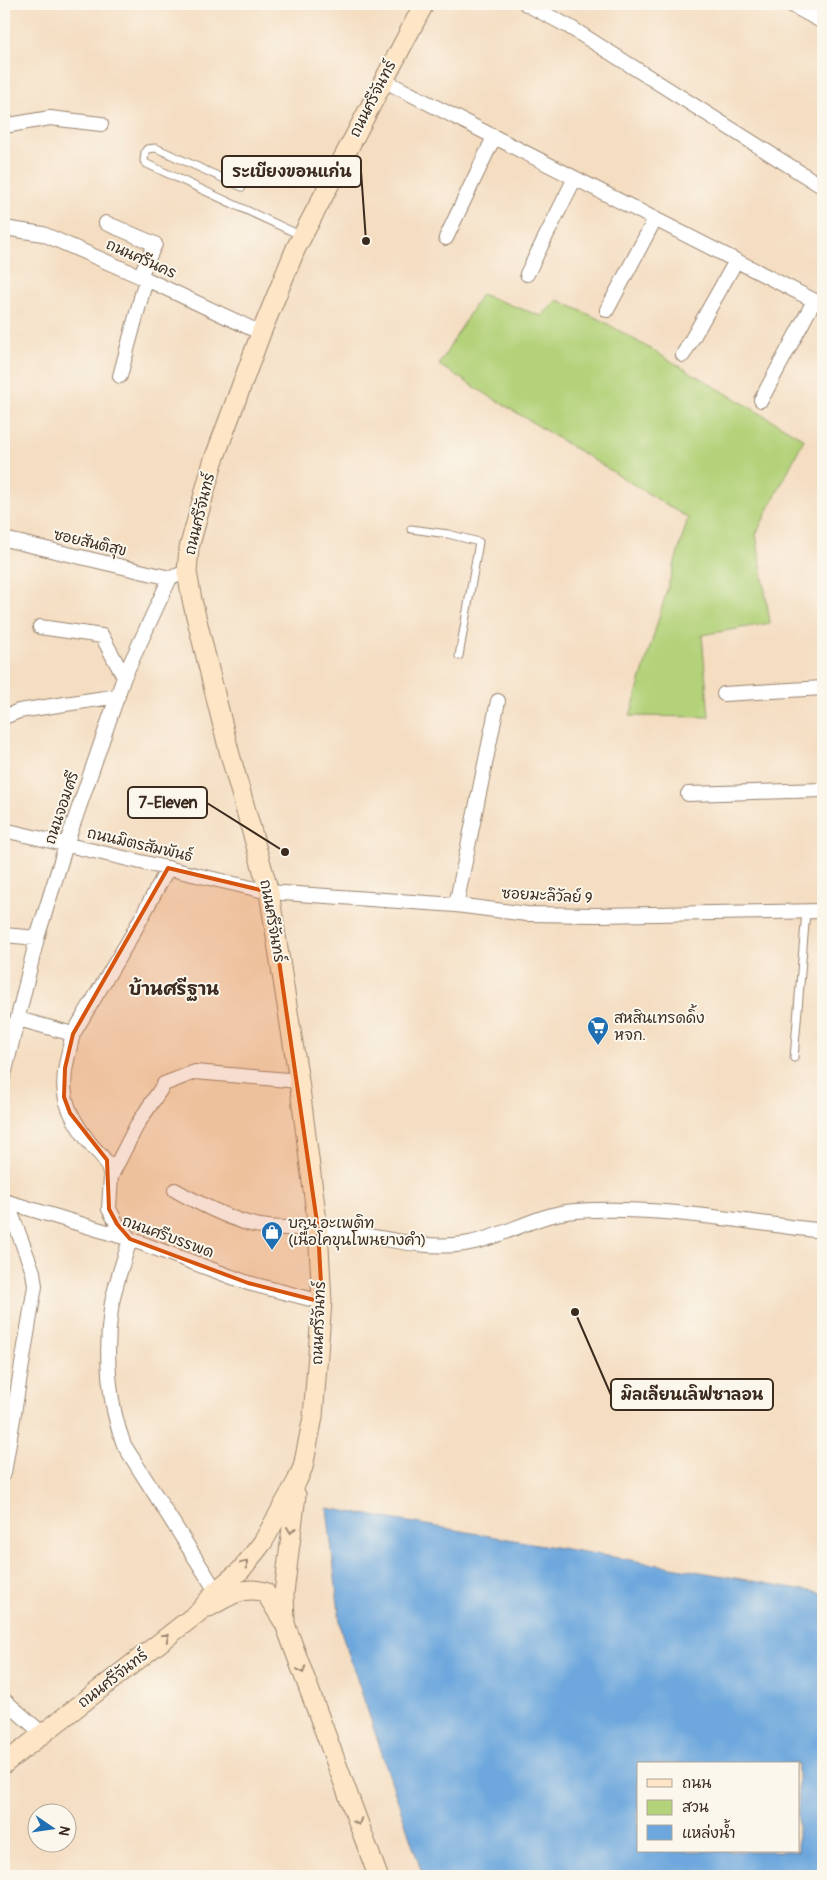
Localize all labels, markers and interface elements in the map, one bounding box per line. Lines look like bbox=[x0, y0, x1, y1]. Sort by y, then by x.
street label: ถนนศรีจันทร์ bbox=[345, 56, 401, 141]
callout: ระเบียงขอนแก่น bbox=[222, 156, 361, 187]
text: ระเบียงขอนแก่น bbox=[232, 161, 352, 182]
street label: ถนนศรีนคร bbox=[103, 235, 179, 283]
street label: ถนนศรีจันทร์ bbox=[180, 470, 219, 557]
street label: ซอยสันติสุข bbox=[51, 525, 128, 562]
street label: ถนนจอมศรี bbox=[41, 769, 83, 847]
callout: 7-Eleven bbox=[128, 787, 207, 818]
text: 7-Eleven bbox=[138, 793, 198, 813]
street label: ถนนมิตรสัมพันธ์ bbox=[85, 823, 195, 866]
street label: ถนนศรีจันทร์ bbox=[255, 878, 290, 964]
street label: ซอยมะลิวัลย์ 9 bbox=[501, 883, 593, 908]
district label: บ้านศรีฐาน bbox=[129, 977, 219, 1001]
place label: สหสินเทรดดิ้ง หจก. bbox=[614, 1004, 705, 1045]
supermarket icon: สหสินเทรดดิ้ง หจก. bbox=[586, 1015, 610, 1046]
street label: ถนนศรีบรรพด bbox=[120, 1212, 216, 1262]
place label: บอน อะเพติท (เนื้อโคขุนโพนยางคำ) bbox=[288, 1214, 426, 1251]
shop icon: บอน อะเพติท (เนื้อโคขุนโพนยางคำ) bbox=[260, 1220, 284, 1251]
street label: ถนนศรีจันทร์ bbox=[307, 1280, 330, 1365]
callout: มิลเลียนเลิฟซาลอน bbox=[611, 1379, 773, 1410]
text: มิลเลียนเลิฟซาลอน bbox=[621, 1384, 764, 1405]
one-way arrow bbox=[287, 1526, 297, 1534]
one-way arrow bbox=[239, 1561, 248, 1570]
one-way arrow bbox=[160, 1634, 170, 1643]
street label: ถนนศรีจันทร์ bbox=[74, 1645, 152, 1712]
one-way arrow bbox=[296, 1665, 306, 1673]
legend bbox=[637, 1762, 800, 1852]
text: ถนน bbox=[682, 1774, 711, 1793]
text: สวน bbox=[682, 1798, 709, 1817]
north arrow bbox=[28, 1802, 78, 1852]
one-way arrow bbox=[352, 1817, 362, 1826]
text: แหล่งน้ำ bbox=[682, 1819, 736, 1843]
text: N bbox=[55, 1824, 74, 1837]

